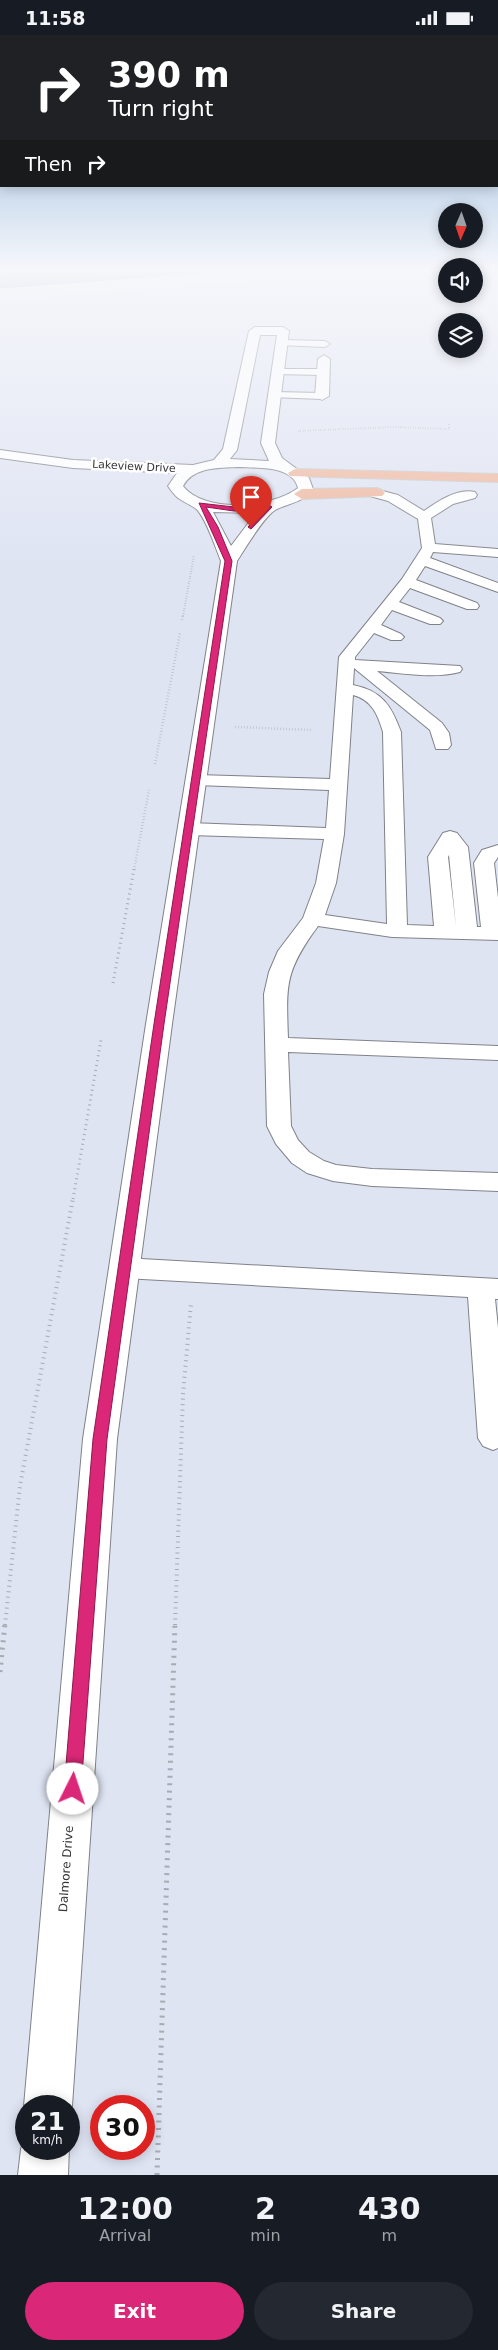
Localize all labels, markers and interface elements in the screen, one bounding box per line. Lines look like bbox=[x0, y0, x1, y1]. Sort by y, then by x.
text: 11:58 bbox=[25, 7, 85, 29]
icon: right bbox=[25, 55, 90, 120]
text: 390 m bbox=[108, 55, 230, 95]
text: Turn right bbox=[108, 96, 213, 121]
icon: right bbox=[82, 150, 110, 178]
text: Then bbox=[25, 153, 72, 175]
north arrow bbox=[438, 203, 482, 247]
map controls bbox=[438, 203, 483, 358]
button: sound bbox=[438, 258, 483, 303]
button: layers bbox=[438, 313, 483, 358]
street label: Lakeview Drive bbox=[92, 458, 176, 475]
pin bbox=[230, 476, 272, 527]
icon: arrive bbox=[237, 483, 265, 511]
position arrow bbox=[46, 1762, 98, 1814]
street label: Dalmore Drive bbox=[56, 1825, 76, 1913]
speed limit sign: 30 bbox=[90, 2095, 155, 2160]
text: 21 bbox=[30, 2107, 65, 2136]
text: km/h bbox=[32, 2133, 63, 2147]
text: 12:00 bbox=[77, 2191, 173, 2226]
text: 2 bbox=[255, 2191, 276, 2226]
text: 430 bbox=[358, 2191, 421, 2226]
text: Arrival bbox=[99, 2226, 151, 2245]
text: min bbox=[250, 2226, 281, 2245]
text: m bbox=[381, 2226, 397, 2245]
button: Exit bbox=[25, 2282, 244, 2340]
button: Share bbox=[254, 2282, 473, 2340]

